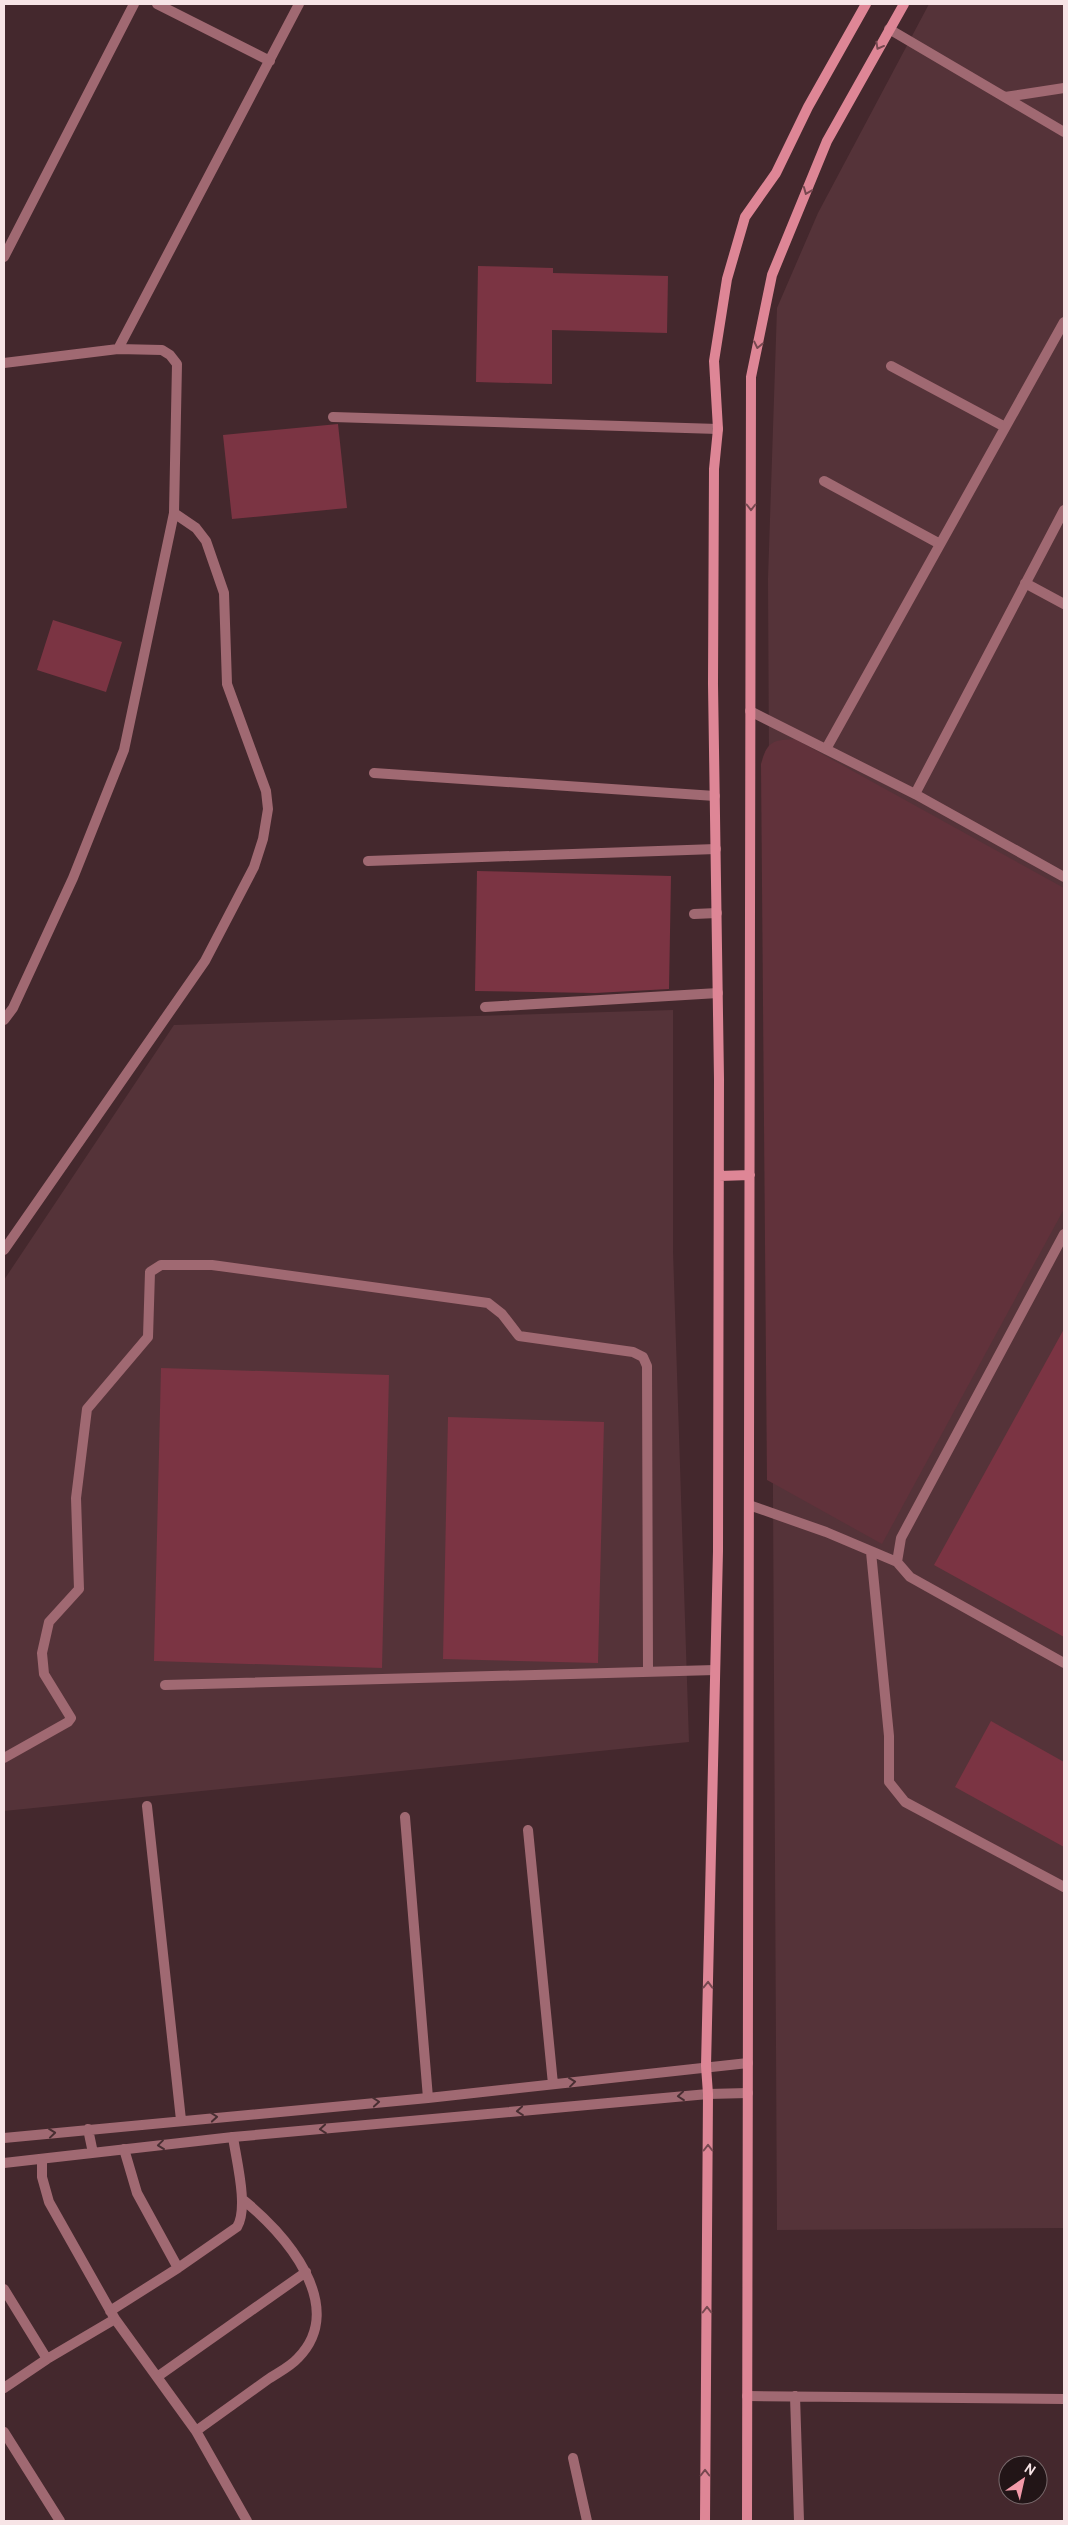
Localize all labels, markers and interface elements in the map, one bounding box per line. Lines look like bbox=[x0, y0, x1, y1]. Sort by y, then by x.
one-way arrow bbox=[876, 41, 886, 50]
one-way arrow bbox=[802, 186, 813, 195]
one-way arrow bbox=[753, 341, 764, 350]
one-way arrow bbox=[746, 504, 756, 511]
one-way arrow bbox=[702, 1981, 713, 1989]
one-way arrow bbox=[569, 2077, 577, 2088]
one-way arrow bbox=[677, 2090, 685, 2101]
one-way arrow bbox=[372, 2097, 380, 2108]
one-way arrow bbox=[515, 2105, 523, 2116]
one-way arrow bbox=[210, 2112, 218, 2123]
one-way arrow bbox=[319, 2123, 327, 2134]
one-way arrow bbox=[49, 2128, 57, 2139]
one-way arrow bbox=[157, 2139, 165, 2150]
one-way arrow bbox=[703, 2143, 713, 2151]
one-way arrow bbox=[702, 2306, 712, 2314]
north arrow bbox=[998, 2455, 1048, 2505]
text: N bbox=[1021, 2461, 1038, 2480]
one-way arrow bbox=[700, 2468, 710, 2476]

